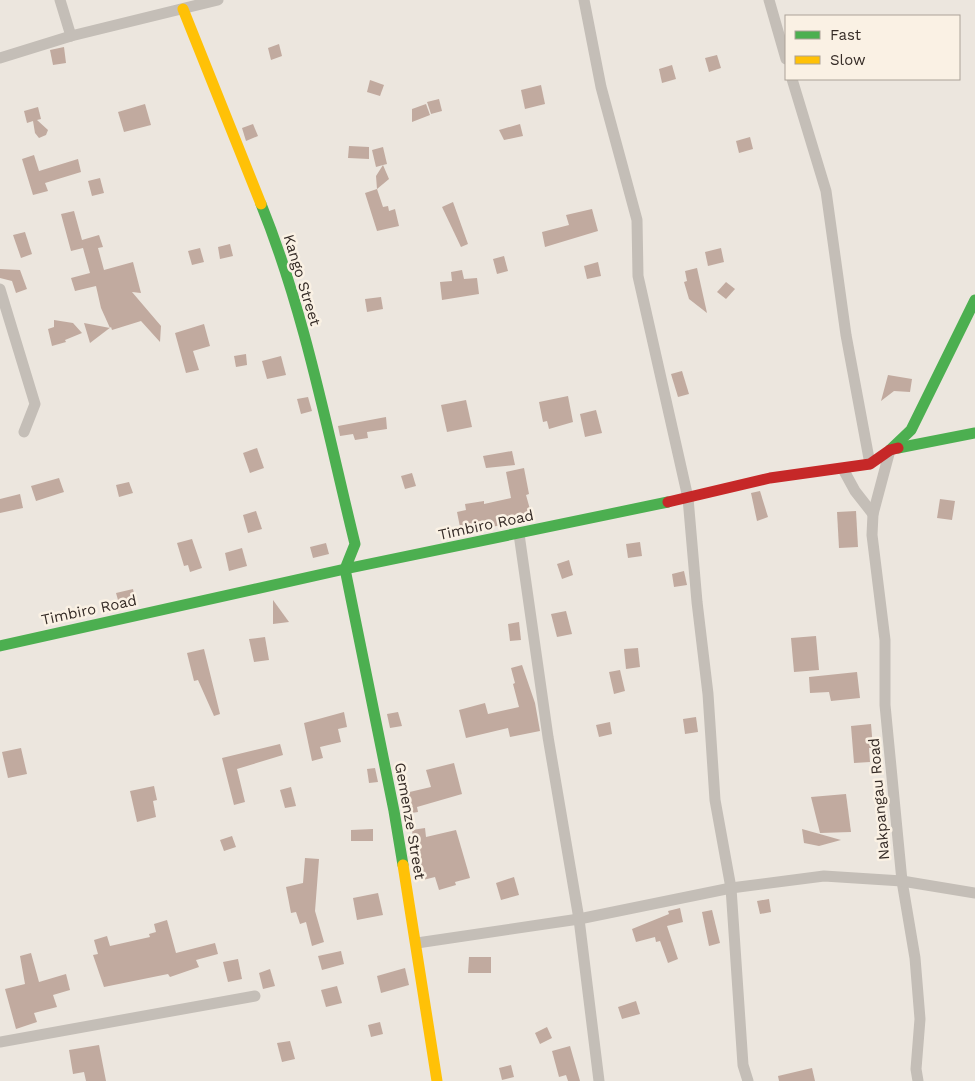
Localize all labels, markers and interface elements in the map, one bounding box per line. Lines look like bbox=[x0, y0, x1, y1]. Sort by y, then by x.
legend bbox=[785, 15, 960, 80]
text: Fast bbox=[830, 26, 862, 44]
text: Slow bbox=[830, 51, 866, 69]
street label: Kango Street bbox=[280, 232, 325, 329]
street label: Timbiro Road bbox=[437, 506, 535, 544]
street label: Timbiro Road bbox=[40, 591, 138, 629]
street label: Nakpangau Road bbox=[865, 737, 893, 861]
street label: Gemenze Street bbox=[391, 761, 429, 882]

